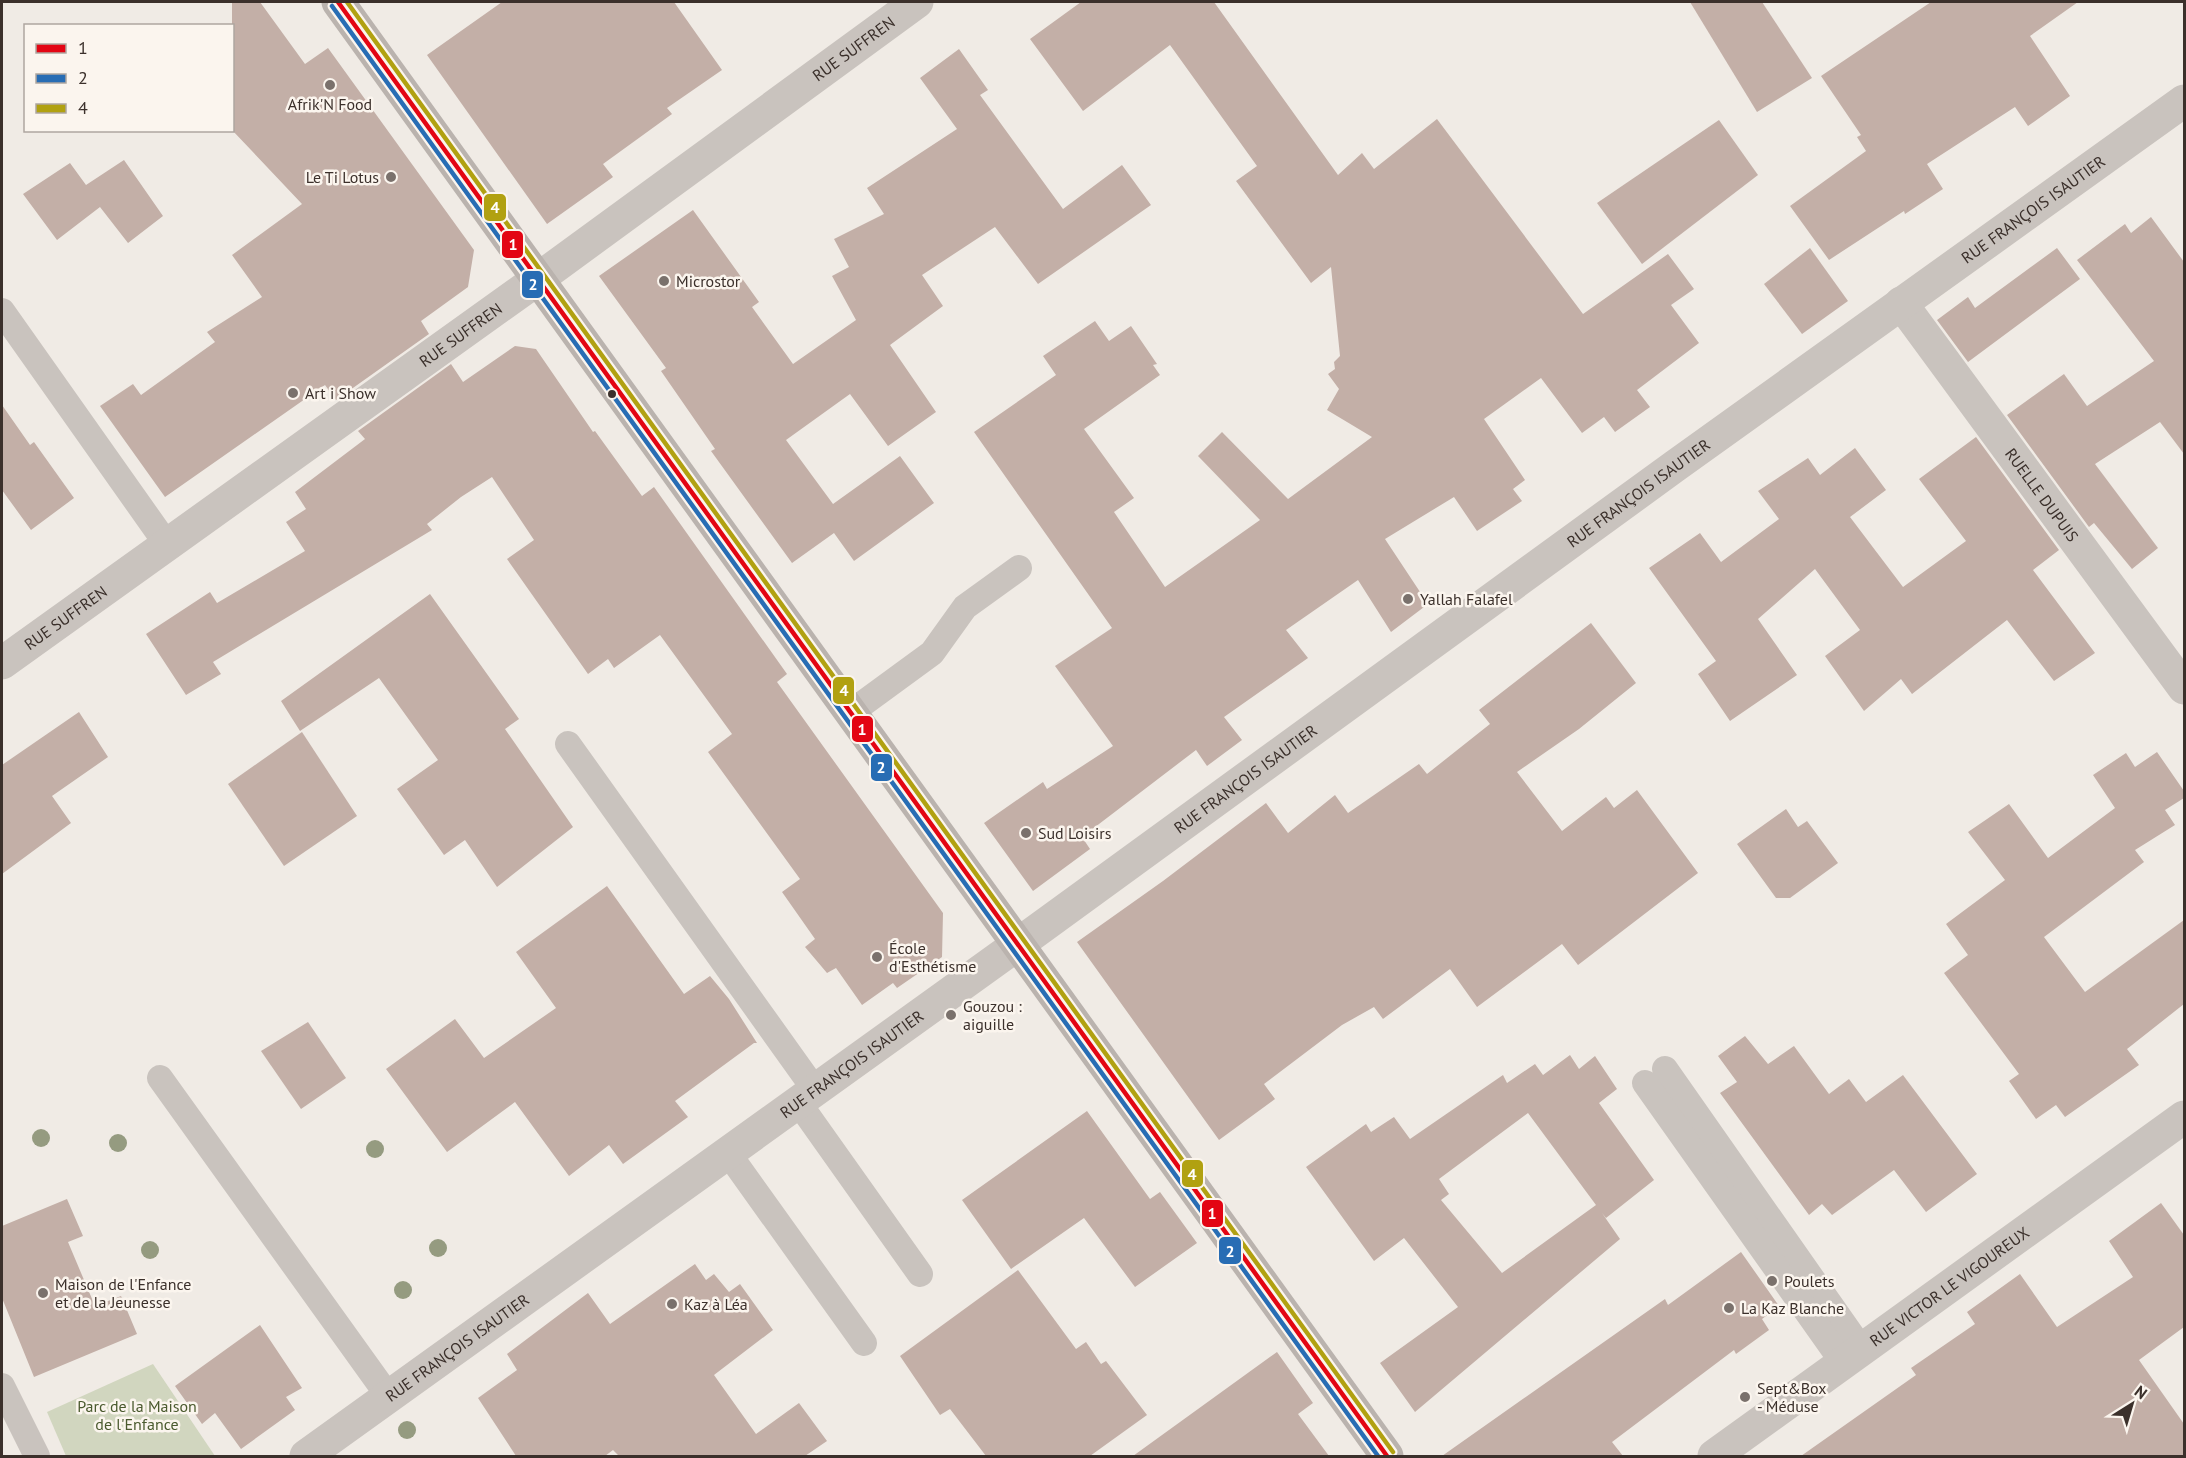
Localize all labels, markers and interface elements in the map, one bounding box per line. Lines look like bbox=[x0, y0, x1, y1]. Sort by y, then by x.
street label: RUE SUFFREN bbox=[808, 12, 899, 85]
legend bbox=[24, 24, 234, 132]
text: 1 bbox=[78, 36, 88, 59]
text: 2 bbox=[78, 66, 88, 89]
marker: Afrik'N Food bbox=[323, 78, 337, 92]
place label: Afrik'N Food bbox=[288, 94, 372, 114]
text: 4 bbox=[78, 96, 88, 119]
street label: RUE FRANÇOIS ISAUTIER bbox=[1957, 151, 2109, 268]
place label: Le Ti Lotus bbox=[306, 167, 379, 187]
marker: Le Ti Lotus bbox=[384, 170, 398, 184]
line badge: 4 bbox=[483, 193, 507, 222]
text: 4 bbox=[490, 197, 500, 217]
line badge: 1 bbox=[501, 230, 524, 259]
text: 1 bbox=[508, 234, 518, 254]
line badge: 2 bbox=[521, 270, 544, 299]
place label: Microstor bbox=[676, 271, 741, 291]
text: 2 bbox=[528, 274, 538, 294]
marker: Microstor bbox=[657, 274, 671, 288]
street label: RUE SUFFREN bbox=[415, 298, 506, 371]
place label: Art i Show bbox=[305, 383, 376, 403]
marker: Art i Show bbox=[286, 386, 300, 400]
unlabelled marker bbox=[606, 388, 618, 400]
street label: RUE FRANÇOIS ISAUTIER bbox=[1563, 434, 1714, 551]
street label: RUELLE DUPUIS bbox=[2001, 444, 2083, 546]
street label: RUE SUFFREN bbox=[20, 581, 111, 654]
place label: Yallah Falafel bbox=[1420, 589, 1513, 609]
marker: Yallah Falafel bbox=[1401, 592, 1415, 606]
line badge: 4 bbox=[832, 676, 855, 705]
text: 4 bbox=[839, 680, 849, 700]
line badge: 1 bbox=[851, 715, 874, 743]
text: 1 bbox=[857, 719, 867, 739]
street label: RUE FRANÇOIS ISAUTIER bbox=[1170, 720, 1321, 838]
line badge: 2 bbox=[870, 753, 893, 782]
text: 2 bbox=[876, 757, 886, 777]
place label: Sud Loisirs bbox=[1038, 823, 1112, 843]
marker: Sud Loisirs bbox=[1019, 826, 1033, 840]
place label: École d'Esthétisme bbox=[889, 938, 976, 976]
marker: École d'Esthétisme bbox=[870, 950, 884, 964]
place label: Gouzou : aiguille bbox=[963, 996, 1022, 1034]
street label: RUE FRANÇOIS ISAUTIER bbox=[776, 1005, 927, 1122]
marker: Gouzou : aiguille bbox=[944, 1008, 958, 1022]
line badge: 4 bbox=[1181, 1159, 1204, 1188]
text: 4 bbox=[1187, 1164, 1197, 1184]
line badge: 1 bbox=[1201, 1199, 1224, 1228]
text: 1 bbox=[1207, 1203, 1217, 1223]
street label: RUE VICTOR LE VIGOUREUX bbox=[1866, 1222, 2033, 1351]
line badge: 2 bbox=[1218, 1236, 1242, 1265]
text: 2 bbox=[1225, 1241, 1235, 1261]
place label: Poulets bbox=[1784, 1271, 1835, 1291]
place label: Maison de l'Enfance et de la Jeunesse bbox=[55, 1274, 191, 1312]
marker: Poulets bbox=[1765, 1274, 1779, 1288]
marker: Maison de l'Enfance et de la Jeunesse bbox=[36, 1286, 50, 1300]
street label: RUE FRANÇOIS ISAUTIER bbox=[381, 1289, 533, 1406]
place label: Kaz à Léa bbox=[684, 1294, 748, 1314]
marker: Kaz à Léa bbox=[665, 1297, 679, 1311]
place label: La Kaz Blanche bbox=[1741, 1298, 1844, 1318]
marker: La Kaz Blanche bbox=[1722, 1301, 1736, 1315]
north arrow bbox=[2102, 1374, 2162, 1434]
place label: Sept&Box - Méduse bbox=[1757, 1378, 1827, 1416]
text: N bbox=[2131, 1381, 2151, 1403]
marker: Sept&Box - Méduse bbox=[1738, 1390, 1752, 1404]
park label: Parc de la Maison de l'Enfance bbox=[77, 1396, 197, 1434]

